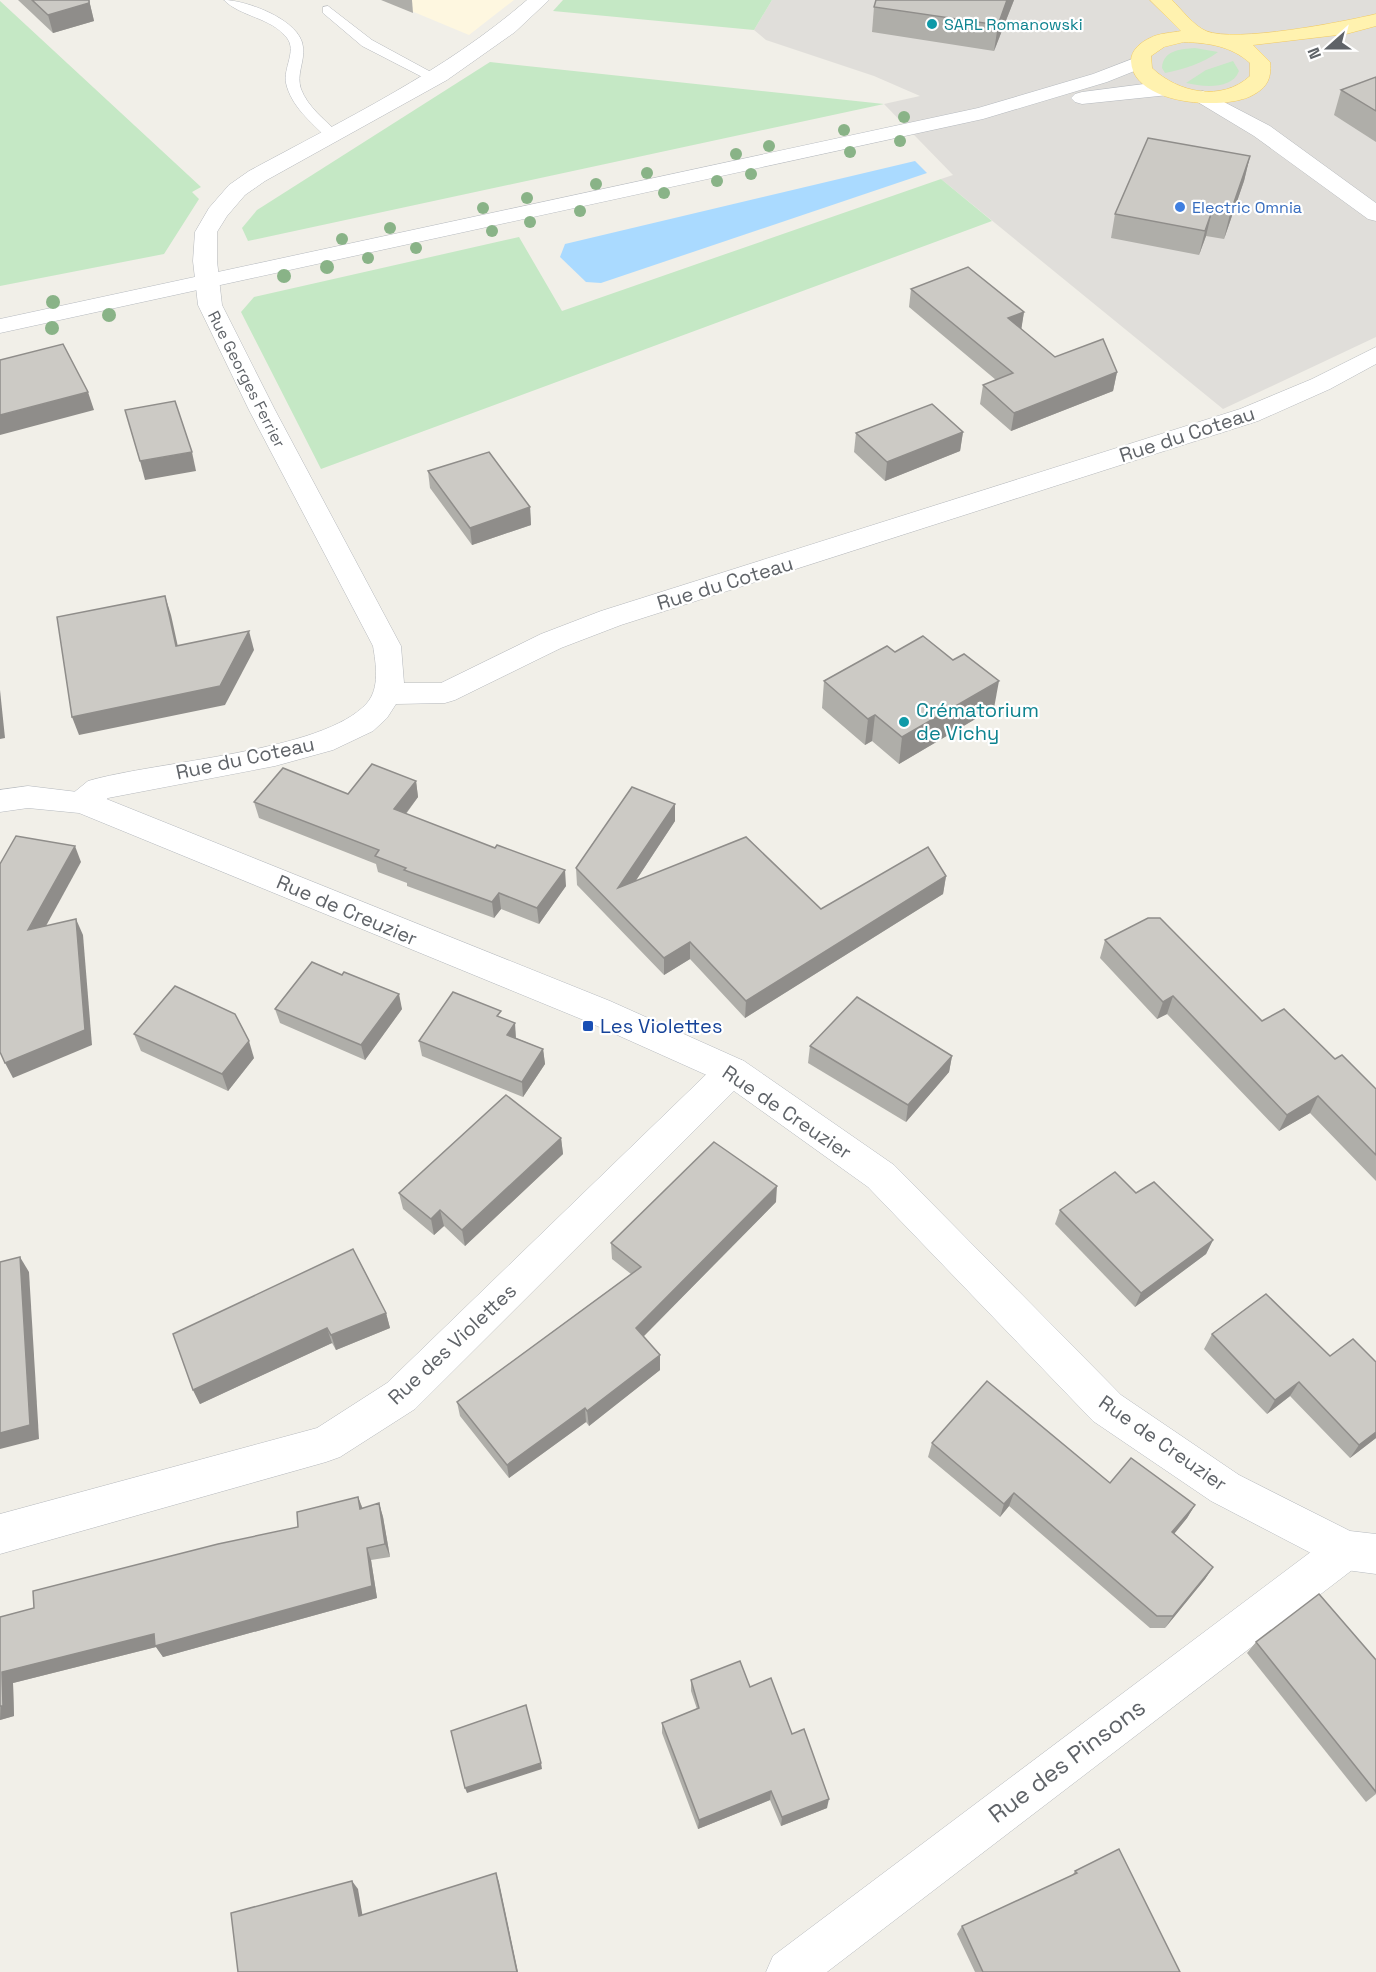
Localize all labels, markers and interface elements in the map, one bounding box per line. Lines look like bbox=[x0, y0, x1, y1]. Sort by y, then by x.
place label: SARL Romanowski bbox=[944, 14, 1083, 35]
marker: SARL Romanowski bbox=[925, 17, 939, 31]
north arrow bbox=[1298, 18, 1358, 78]
text: N bbox=[1303, 44, 1326, 62]
place label: Electric Omnia bbox=[1192, 197, 1302, 218]
marker: Electric Omnia bbox=[1173, 200, 1187, 214]
street label: Rue Georges Ferrier bbox=[203, 307, 290, 451]
street label: Rue du Coteau bbox=[1116, 400, 1258, 468]
street label: Rue du Coteau bbox=[654, 550, 796, 616]
place label: Crématorium de Vichy bbox=[916, 697, 1039, 746]
marker: Crématorium de Vichy bbox=[897, 715, 911, 729]
street label: Rue du Coteau bbox=[173, 731, 317, 785]
street label: Rue de Creuzier bbox=[273, 869, 421, 951]
place label: Les Violettes bbox=[600, 1013, 723, 1039]
marker: Les Violettes bbox=[581, 1019, 595, 1033]
street label: Rue de Creuzier bbox=[717, 1059, 857, 1165]
street label: Rue des Violettes bbox=[382, 1278, 522, 1410]
street label: Rue de Creuzier bbox=[1094, 1389, 1232, 1497]
street label: Rue des Pinsons bbox=[982, 1691, 1151, 1830]

